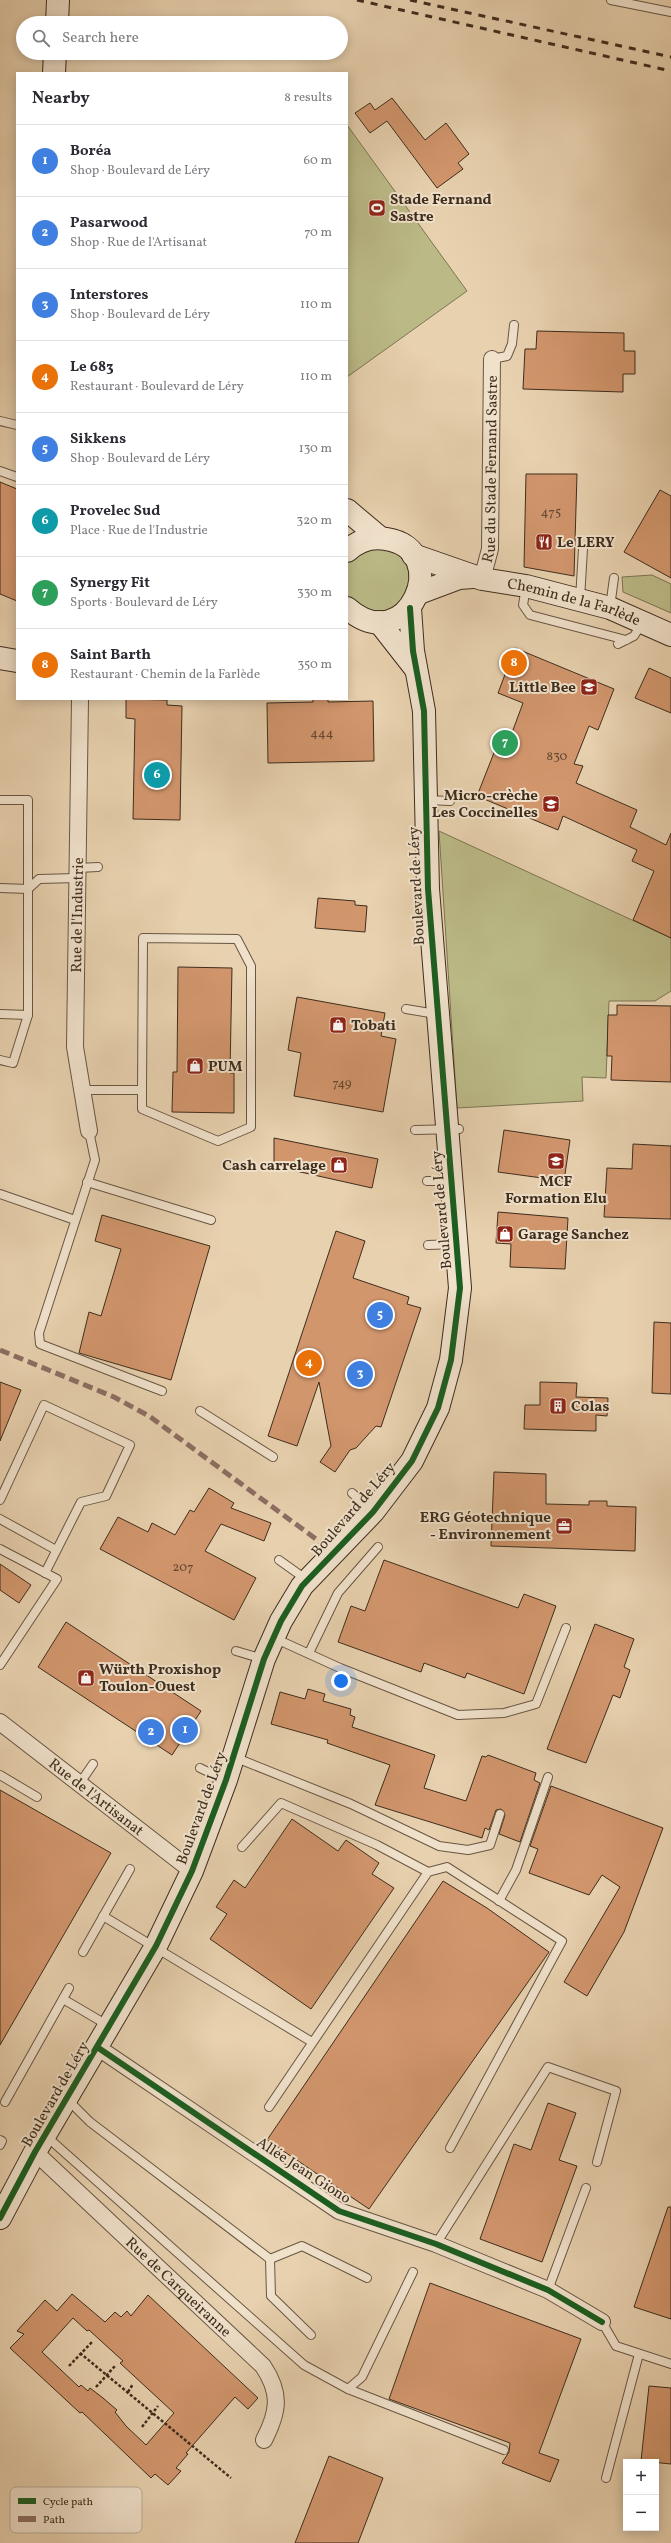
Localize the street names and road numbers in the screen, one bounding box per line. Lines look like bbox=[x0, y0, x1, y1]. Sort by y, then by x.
street label: Rue du Stade Fernand Sastre bbox=[478, 375, 504, 565]
street label: Chemin de la Farlède bbox=[506, 574, 643, 632]
street label: Boulevard de Léry bbox=[404, 826, 431, 946]
street label: Rue de l'Industrie bbox=[67, 857, 90, 973]
street label: Boulevard de Léry bbox=[427, 1150, 458, 1270]
street label: Boulevard de Léry bbox=[307, 1458, 401, 1562]
street label: Boulevard de Léry bbox=[172, 1749, 233, 1868]
street label: Rue de l'Artisanat bbox=[43, 1754, 148, 1842]
street label: Boulevard de Léry bbox=[17, 2038, 95, 2151]
street label: Allée Jean Giono bbox=[252, 2133, 354, 2210]
street label: Rue de Carqueiranne bbox=[120, 2233, 235, 2343]

